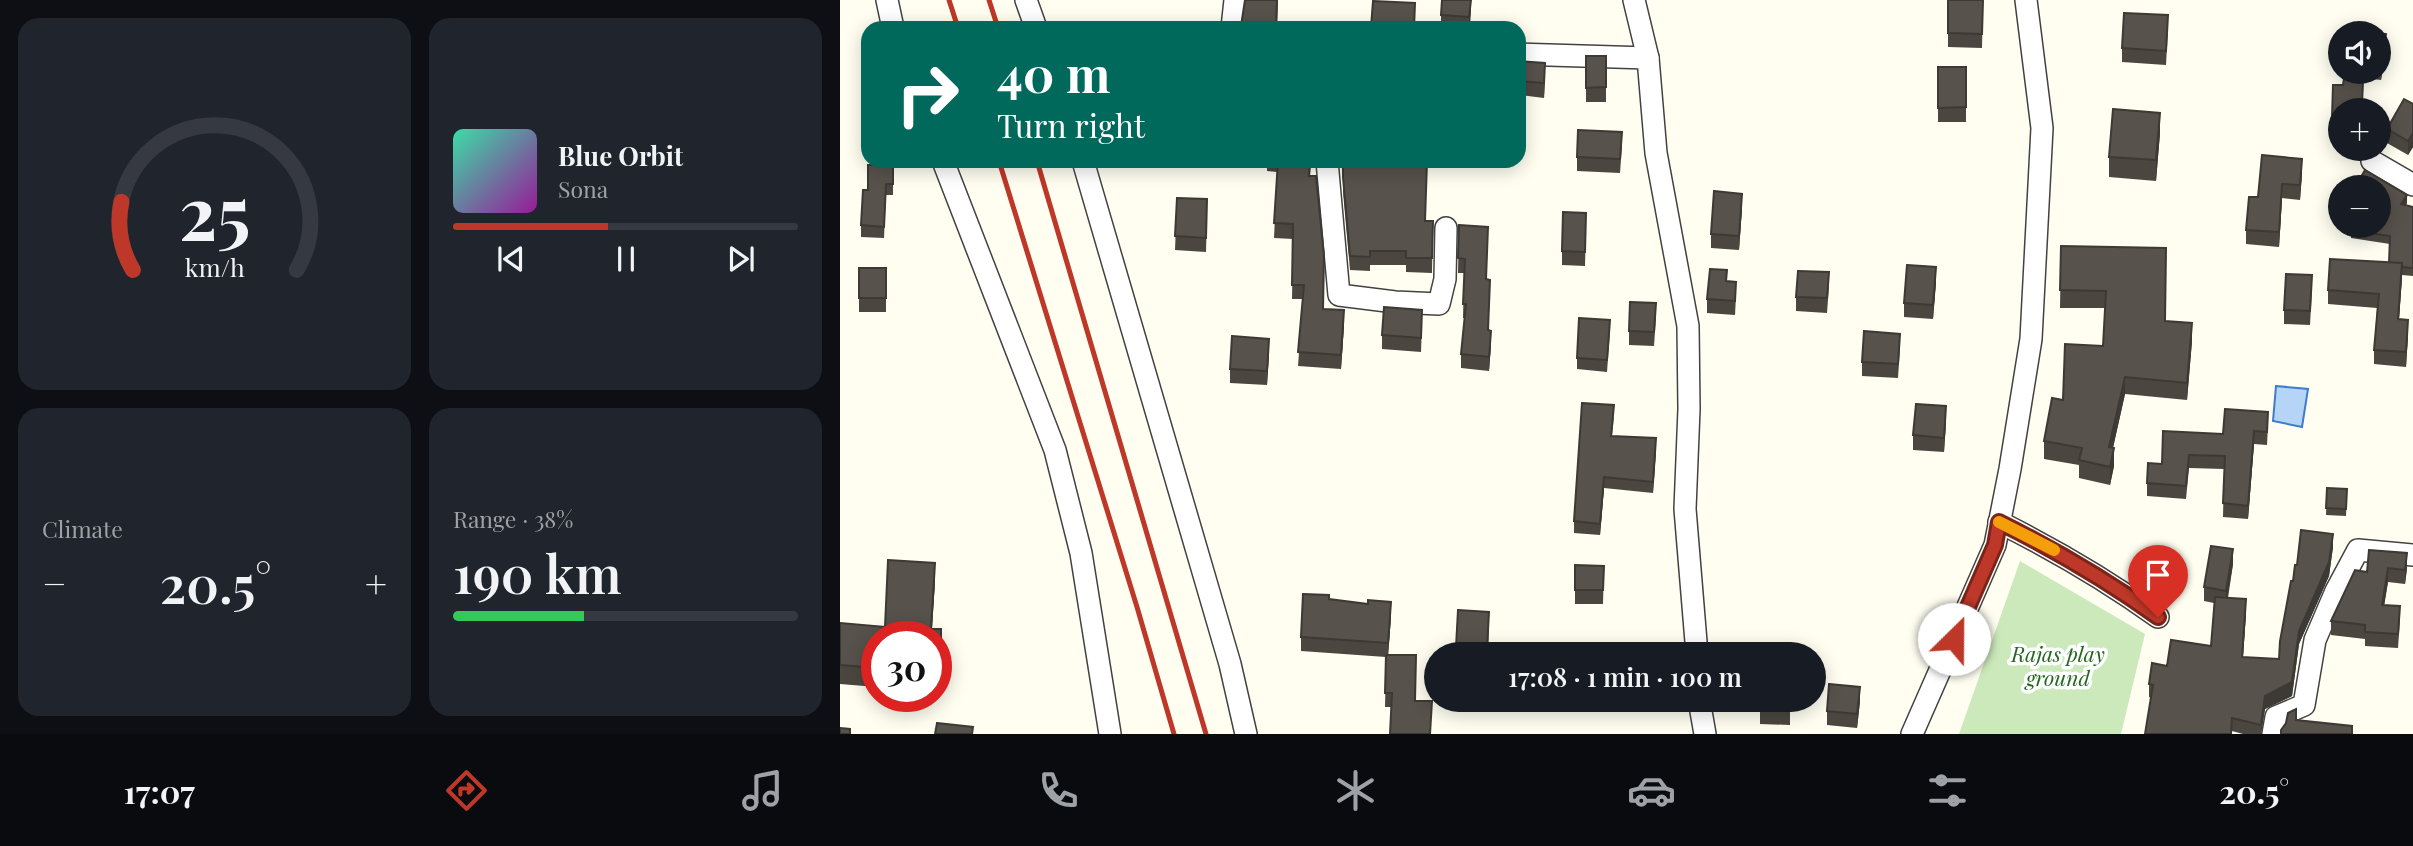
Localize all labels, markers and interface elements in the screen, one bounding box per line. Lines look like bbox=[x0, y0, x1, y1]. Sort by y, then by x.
map controls bbox=[2328, 21, 2391, 238]
button: sound bbox=[2328, 21, 2391, 84]
text: 40 m bbox=[997, 40, 1110, 105]
icon: right bbox=[882, 49, 973, 140]
button: + bbox=[2328, 98, 2391, 161]
text: Turn right bbox=[997, 103, 1145, 146]
text: Blue Orbit bbox=[558, 138, 683, 173]
text: 25 bbox=[179, 161, 250, 258]
text: Sona bbox=[558, 173, 608, 204]
button: − bbox=[2328, 175, 2391, 238]
icon: previous bbox=[492, 240, 530, 278]
icon: pause bbox=[607, 240, 645, 278]
icon: next bbox=[722, 240, 760, 278]
text: km/h bbox=[185, 250, 245, 283]
text: Range · 38% bbox=[453, 503, 573, 534]
text: Climate bbox=[42, 513, 123, 544]
text: 190 km bbox=[453, 538, 622, 607]
pin bbox=[2128, 545, 2188, 617]
text: 20.5° bbox=[160, 548, 272, 617]
icon: arrive bbox=[2139, 556, 2177, 594]
text: − bbox=[42, 557, 67, 608]
text: + bbox=[365, 557, 387, 608]
position arrow bbox=[1917, 602, 1991, 676]
speed limit sign: 30 bbox=[861, 621, 952, 712]
park label: Rajas play ground bbox=[2010, 639, 2105, 691]
text: 17:08 · 1 min · 100 m bbox=[1508, 659, 1742, 694]
icon: directions bbox=[442, 766, 491, 815]
icon: music bbox=[738, 766, 787, 815]
icon: phone bbox=[1034, 766, 1083, 815]
icon: climate bbox=[1331, 766, 1380, 815]
icon: car bbox=[1627, 766, 1676, 815]
icon: filters bbox=[1923, 766, 1972, 815]
text: 17:07 bbox=[124, 769, 195, 812]
text: 20.5° bbox=[2219, 769, 2289, 812]

